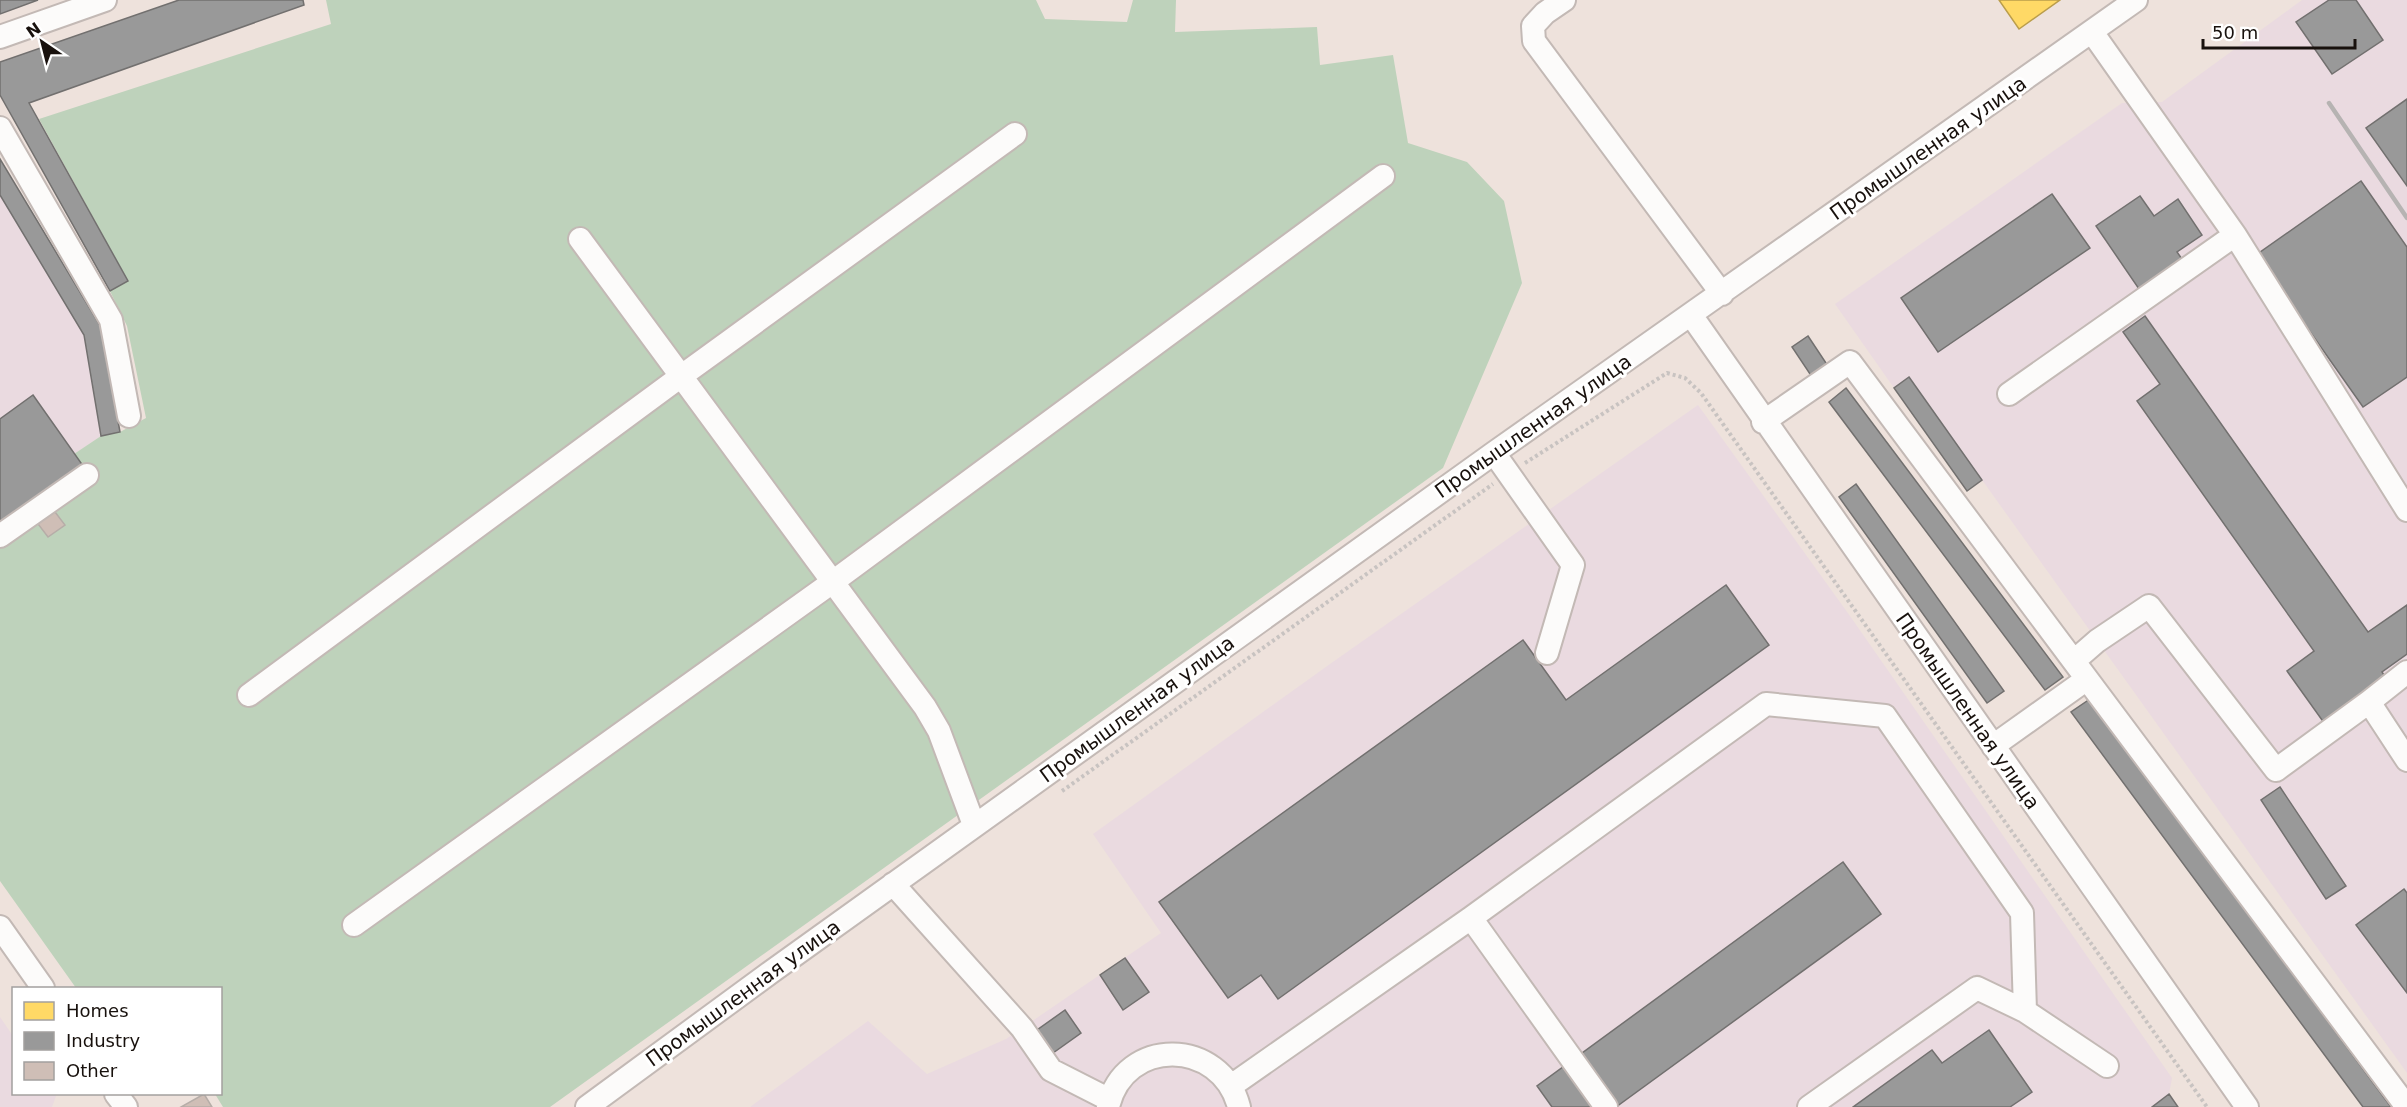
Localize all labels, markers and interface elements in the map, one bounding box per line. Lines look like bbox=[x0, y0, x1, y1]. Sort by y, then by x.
north arrow bbox=[12, 12, 72, 72]
scale bar bbox=[2203, 12, 2354, 50]
text: N bbox=[23, 19, 45, 42]
text: 50 m bbox=[2212, 22, 2258, 43]
street label: Промышленная улица bbox=[1825, 71, 2031, 225]
street label: Промышленная улица bbox=[1430, 349, 1636, 503]
street label: Промышленная улица bbox=[1891, 608, 2045, 814]
street label: Промышленная улица bbox=[1035, 630, 1239, 788]
street label: Промышленная улица bbox=[641, 914, 845, 1072]
legend bbox=[12, 987, 222, 1095]
text: Homes bbox=[66, 1000, 129, 1021]
text: Industry bbox=[66, 1030, 140, 1051]
text: Other bbox=[66, 1060, 118, 1081]

